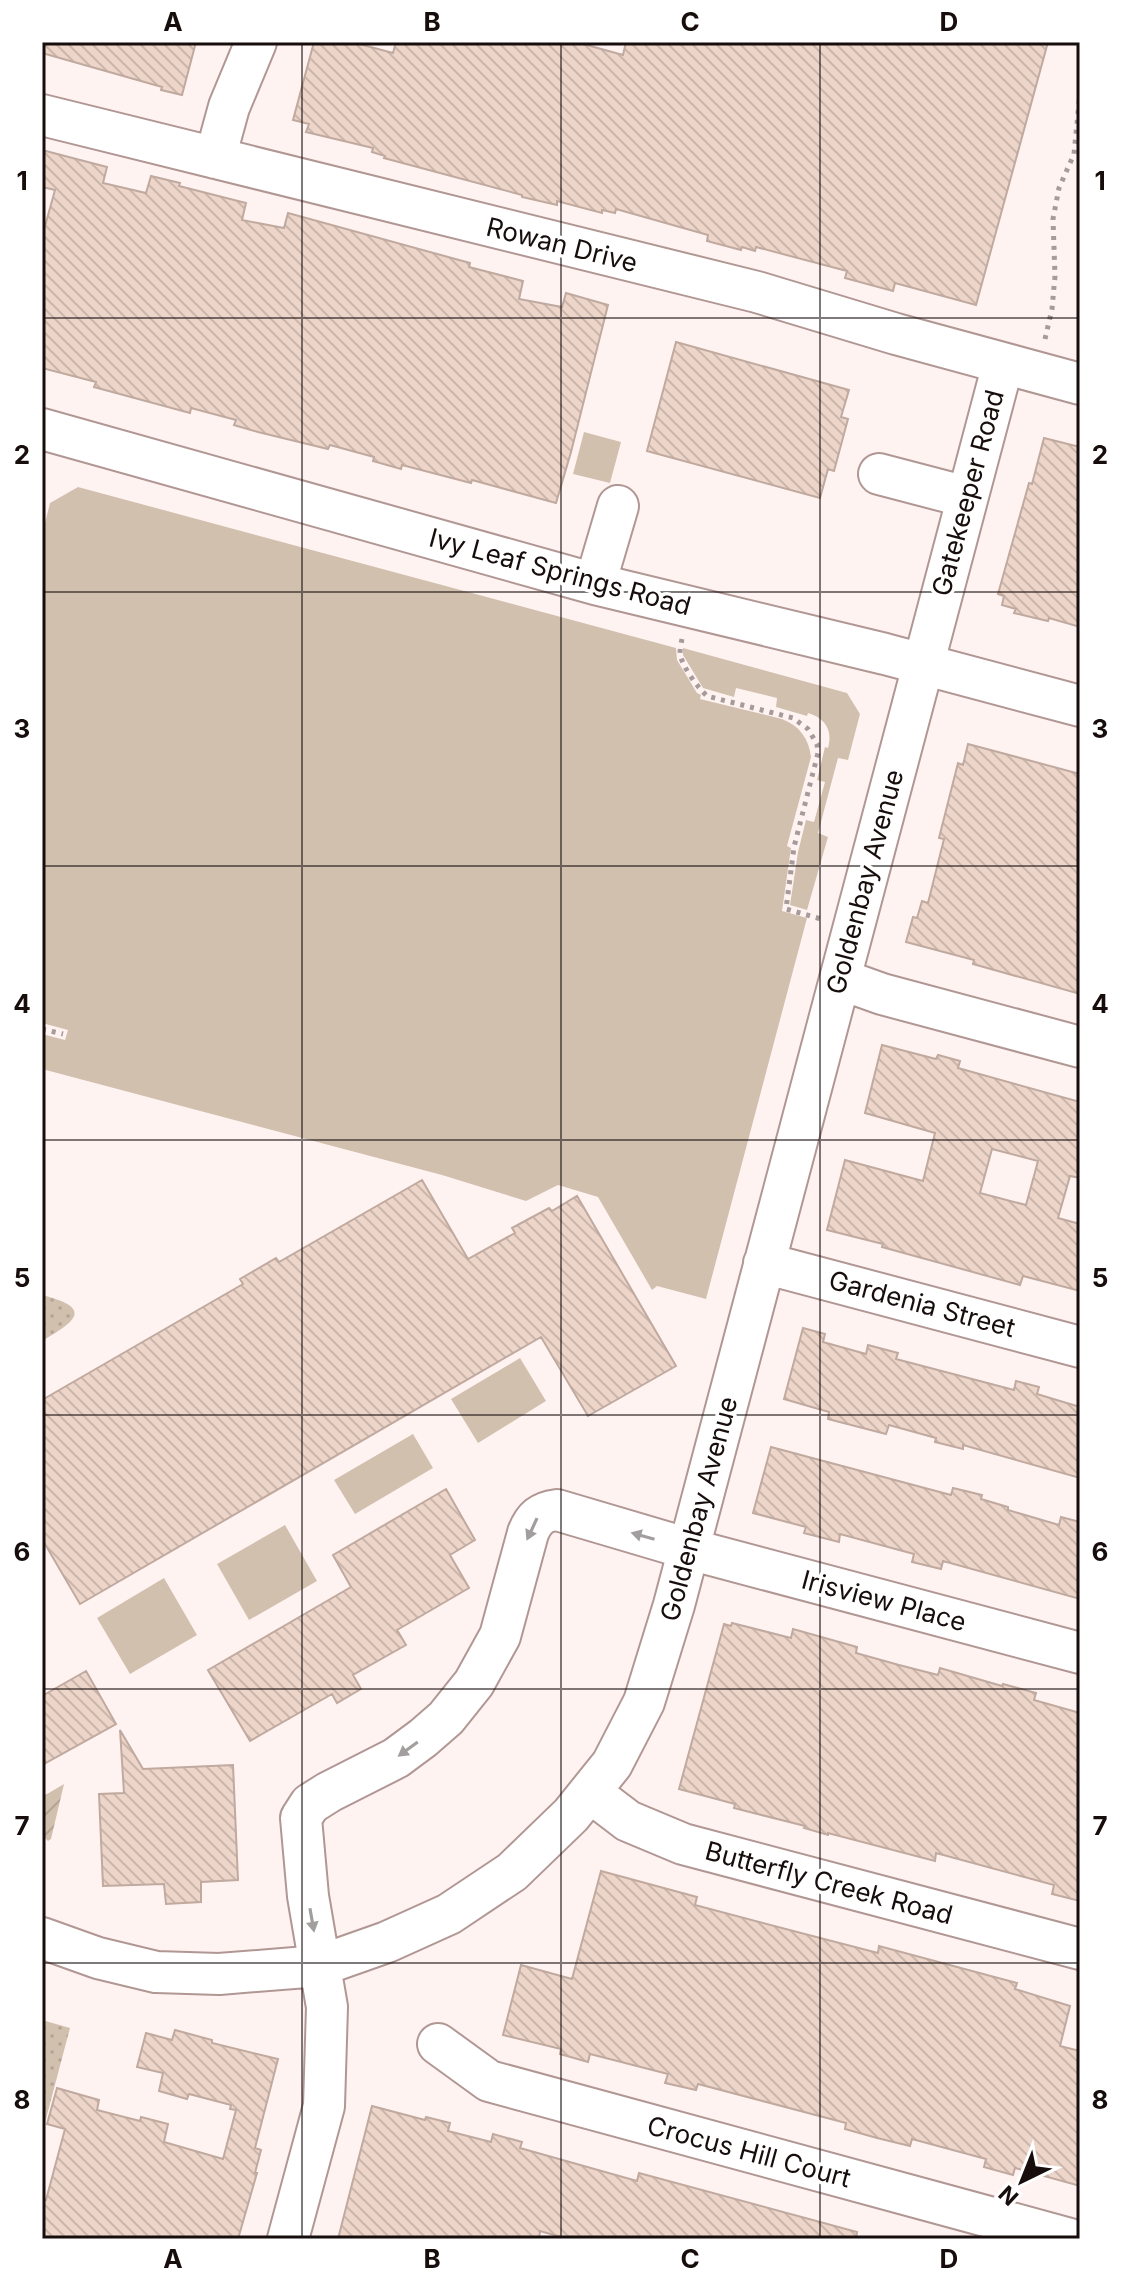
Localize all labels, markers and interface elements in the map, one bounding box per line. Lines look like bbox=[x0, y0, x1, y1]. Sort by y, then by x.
text: A bbox=[163, 6, 183, 37]
text: B bbox=[423, 6, 441, 37]
text: C bbox=[680, 6, 700, 37]
text: D bbox=[940, 6, 958, 37]
text: 1 bbox=[16, 165, 28, 196]
text: 1 bbox=[1094, 165, 1106, 196]
street label: Rowan Drive bbox=[483, 211, 641, 278]
street label: Gatekeeper Road bbox=[925, 386, 1010, 599]
text: 2 bbox=[14, 439, 30, 470]
text: 2 bbox=[1092, 439, 1108, 470]
street label: Ivy Leaf Springs Road bbox=[426, 522, 694, 621]
text: 3 bbox=[14, 713, 30, 744]
text: 3 bbox=[1092, 713, 1108, 744]
street label: Goldenbay Avenue bbox=[820, 766, 909, 998]
text: 4 bbox=[13, 988, 31, 1019]
text: 4 bbox=[1091, 988, 1109, 1019]
text: 5 bbox=[14, 1262, 30, 1293]
text: 5 bbox=[1092, 1262, 1108, 1293]
street label: Gardenia Street bbox=[826, 1264, 1019, 1343]
street label: Goldenbay Avenue bbox=[654, 1393, 743, 1625]
one-way arrow bbox=[525, 1518, 539, 1541]
one-way arrow bbox=[631, 1529, 655, 1542]
text: 6 bbox=[14, 1536, 30, 1567]
text: 6 bbox=[1092, 1536, 1108, 1567]
street label: Irisview Place bbox=[799, 1564, 970, 1637]
one-way arrow bbox=[397, 1741, 418, 1757]
text: 7 bbox=[14, 1810, 30, 1841]
text: 7 bbox=[1092, 1810, 1108, 1841]
street label: Butterfly Creek Road bbox=[702, 1835, 956, 1930]
one-way arrow bbox=[306, 1908, 318, 1933]
text: 8 bbox=[14, 2084, 30, 2115]
text: 8 bbox=[1092, 2084, 1108, 2115]
street label: Crocus Hill Court bbox=[644, 2109, 854, 2194]
north arrow bbox=[982, 2141, 1062, 2221]
text: N bbox=[993, 2180, 1023, 2211]
text: A bbox=[163, 2243, 183, 2274]
text: B bbox=[423, 2243, 441, 2274]
text: C bbox=[680, 2243, 700, 2274]
text: D bbox=[940, 2243, 958, 2274]

